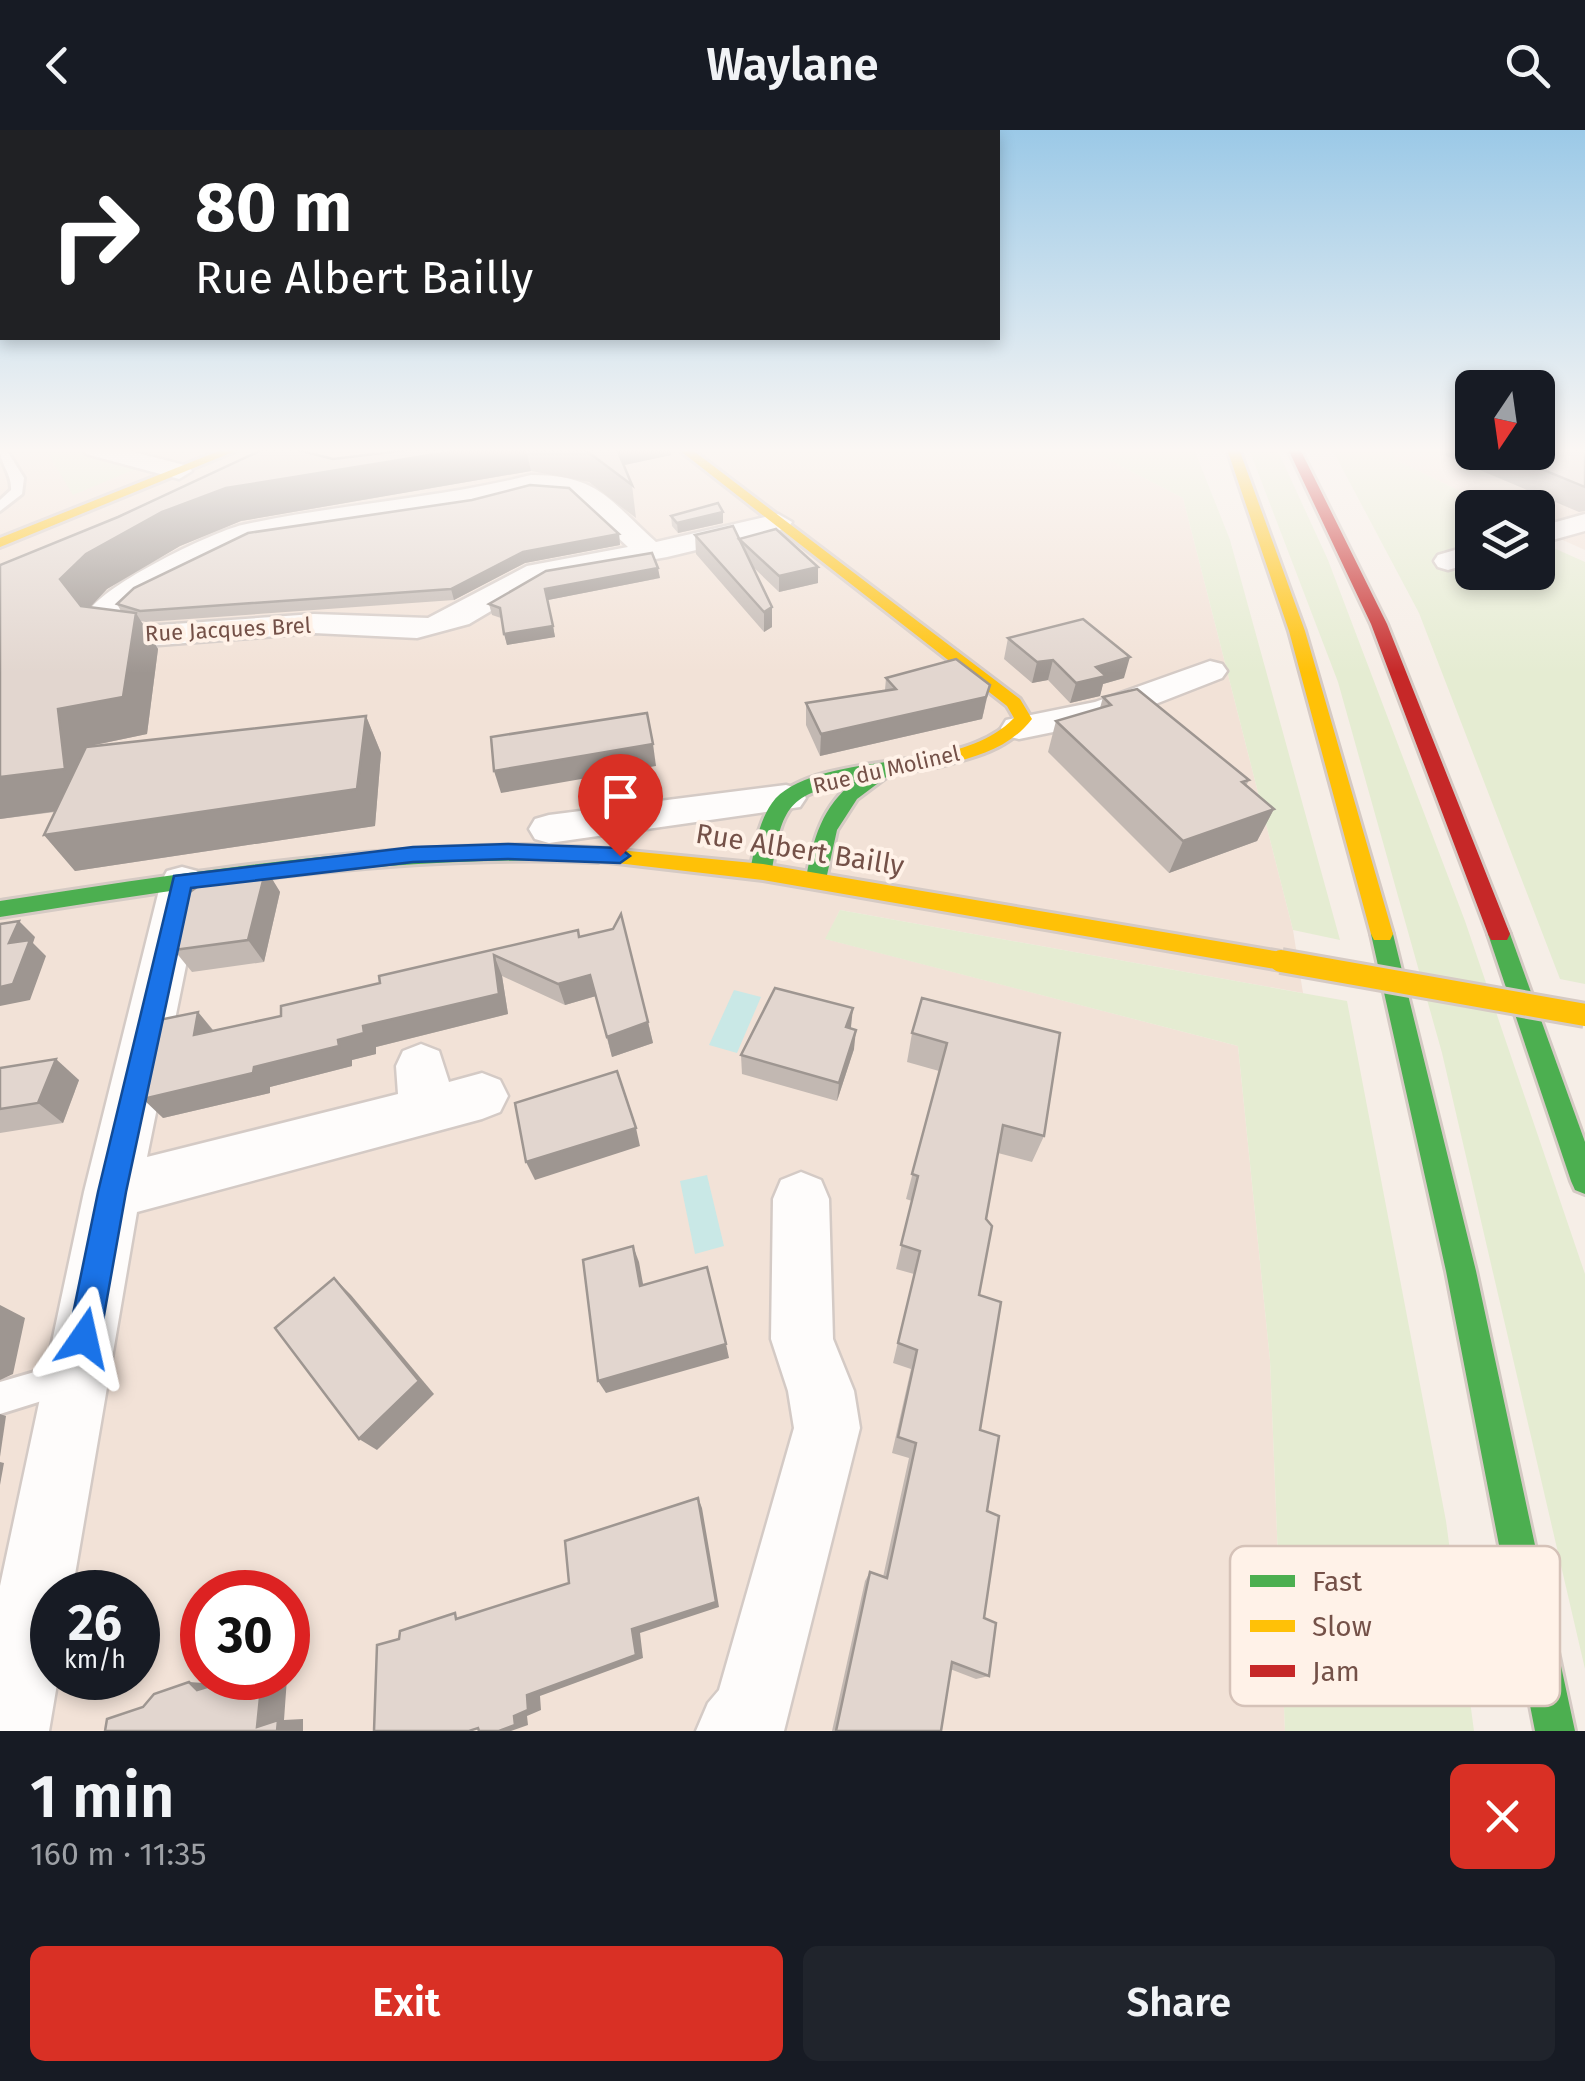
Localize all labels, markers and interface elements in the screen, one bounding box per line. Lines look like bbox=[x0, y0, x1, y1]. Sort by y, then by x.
icon: back bbox=[30, 38, 85, 93]
text: Waylane bbox=[706, 38, 879, 92]
icon: search bbox=[1500, 38, 1555, 93]
text: 80 m bbox=[195, 166, 352, 250]
icon: right bbox=[30, 170, 160, 300]
text: Rue Albert Bailly bbox=[195, 251, 533, 305]
north arrow bbox=[1455, 370, 1555, 470]
map controls bbox=[1455, 370, 1555, 590]
button: layers bbox=[1455, 490, 1555, 590]
street label: Rue Jacques Brel bbox=[144, 612, 312, 647]
street label: Rue du Molinel bbox=[810, 739, 962, 799]
pin bbox=[578, 754, 663, 857]
icon: arrive bbox=[593, 769, 648, 824]
street label: Rue Albert Bailly bbox=[693, 817, 907, 882]
position arrow bbox=[32, 1286, 136, 1390]
legend bbox=[1230, 1546, 1560, 1706]
text: Fast bbox=[1312, 1565, 1363, 1598]
speed limit sign: 30 bbox=[180, 1570, 310, 1700]
text: 26 bbox=[68, 1593, 122, 1653]
text: Slow bbox=[1312, 1610, 1372, 1643]
text: km/h bbox=[64, 1645, 126, 1675]
text: Jam bbox=[1312, 1655, 1360, 1688]
text: 1 min bbox=[30, 1761, 175, 1833]
button: close bbox=[1450, 1764, 1555, 1869]
text: 160 m · 11:35 bbox=[30, 1835, 207, 1873]
button: Exit bbox=[30, 1946, 783, 2061]
button: Share bbox=[803, 1946, 1555, 2061]

